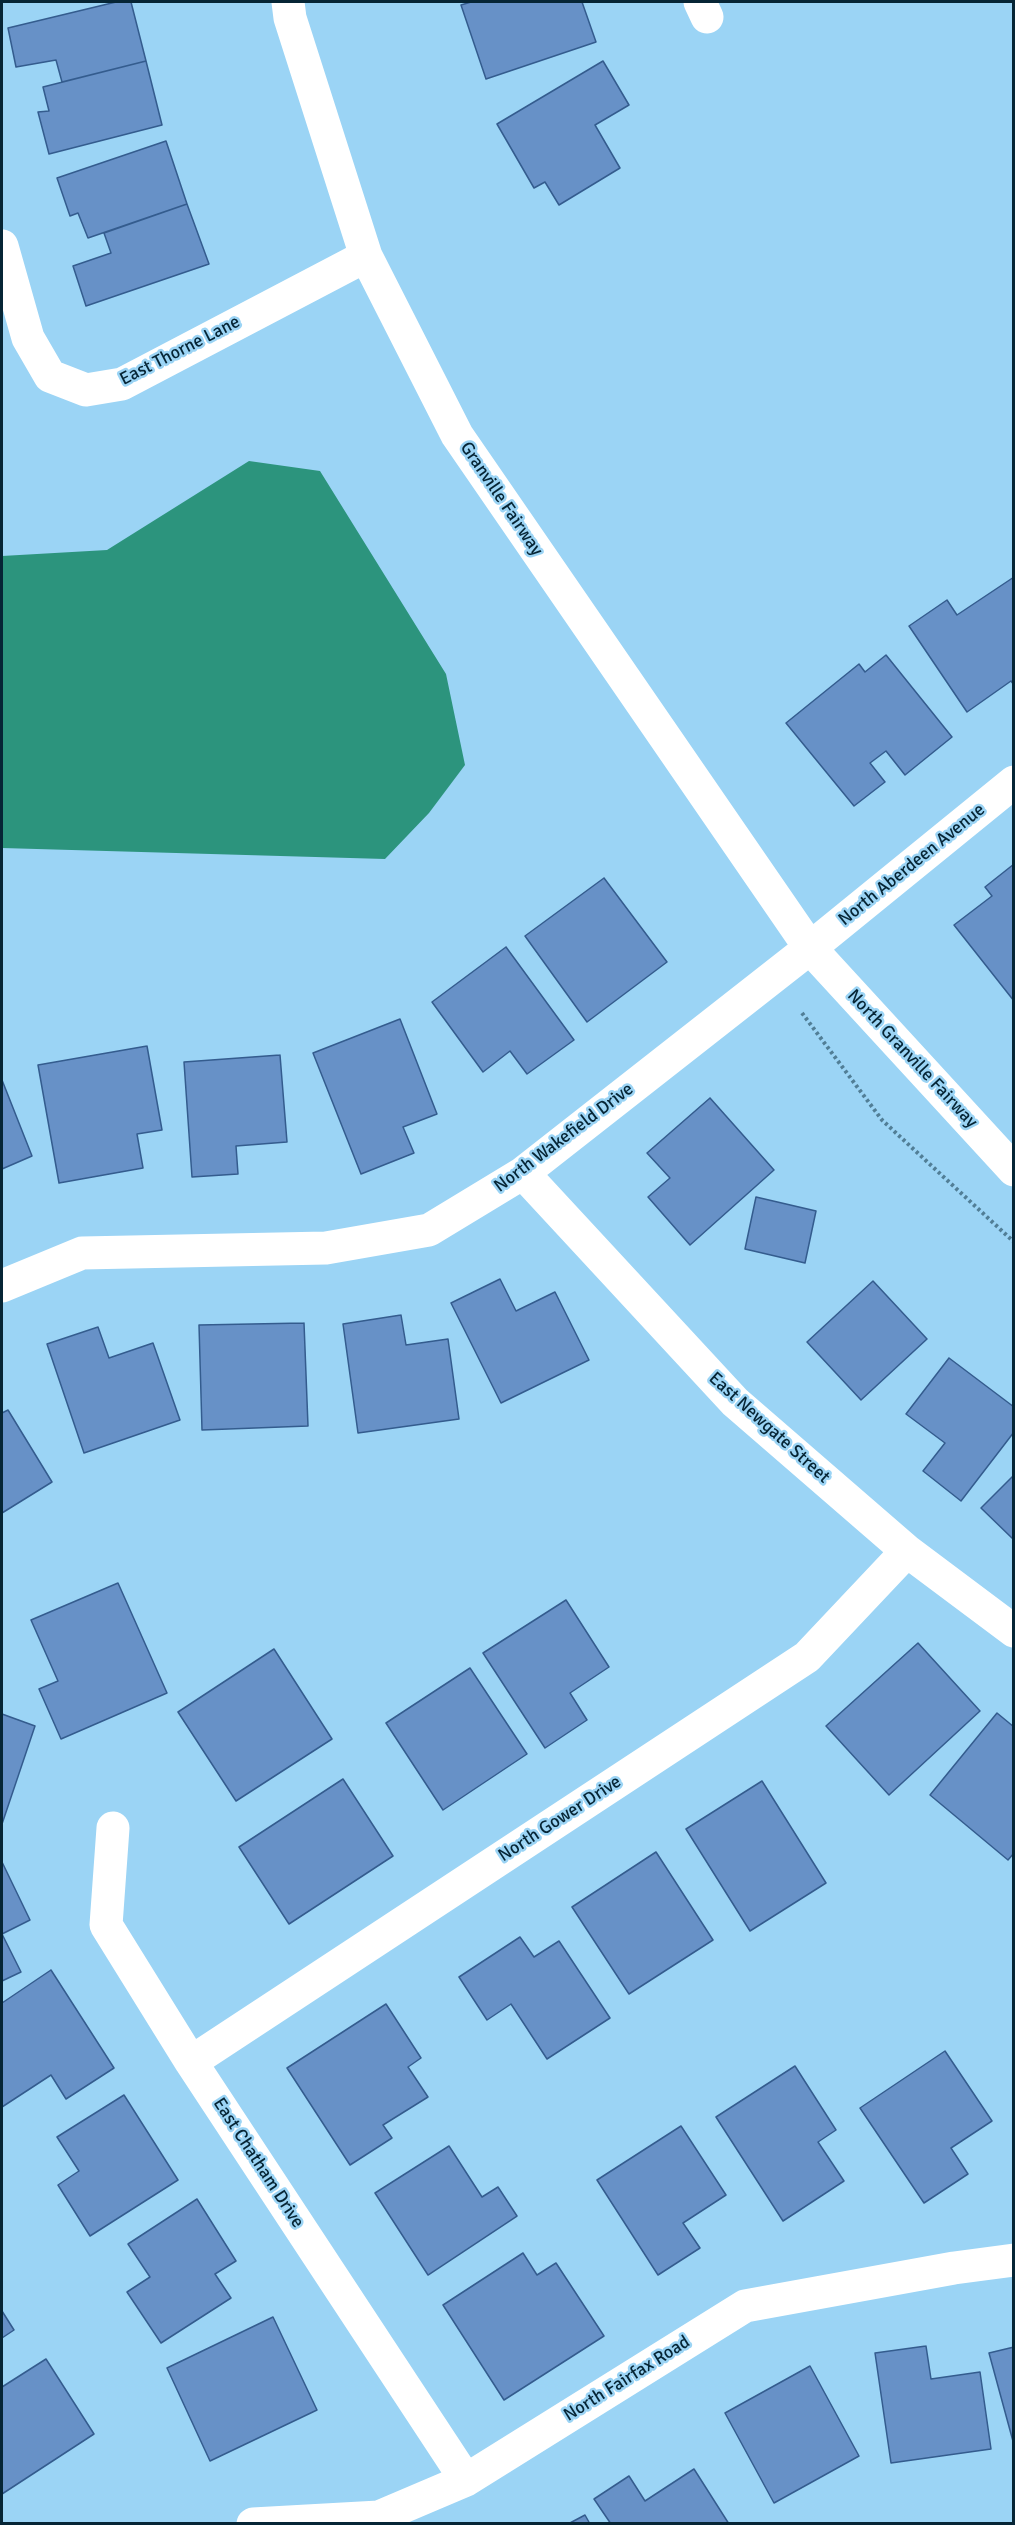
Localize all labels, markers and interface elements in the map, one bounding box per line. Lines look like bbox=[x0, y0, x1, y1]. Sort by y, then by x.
street label: East Thorne Lane bbox=[116, 311, 244, 391]
street label: Granville Fairway bbox=[455, 438, 547, 560]
street label: North Aberdeen Avenue bbox=[834, 799, 990, 931]
street label: North Granville Fairway bbox=[842, 985, 982, 1133]
street label: North Wakefield Drive bbox=[490, 1079, 638, 1197]
street label: East Newgate Street bbox=[704, 1368, 834, 1488]
street label: North Gower Drive bbox=[495, 1771, 625, 1867]
street label: East Chatham Drive bbox=[208, 2094, 308, 2232]
street label: North Fairfax Road bbox=[560, 2332, 694, 2426]

